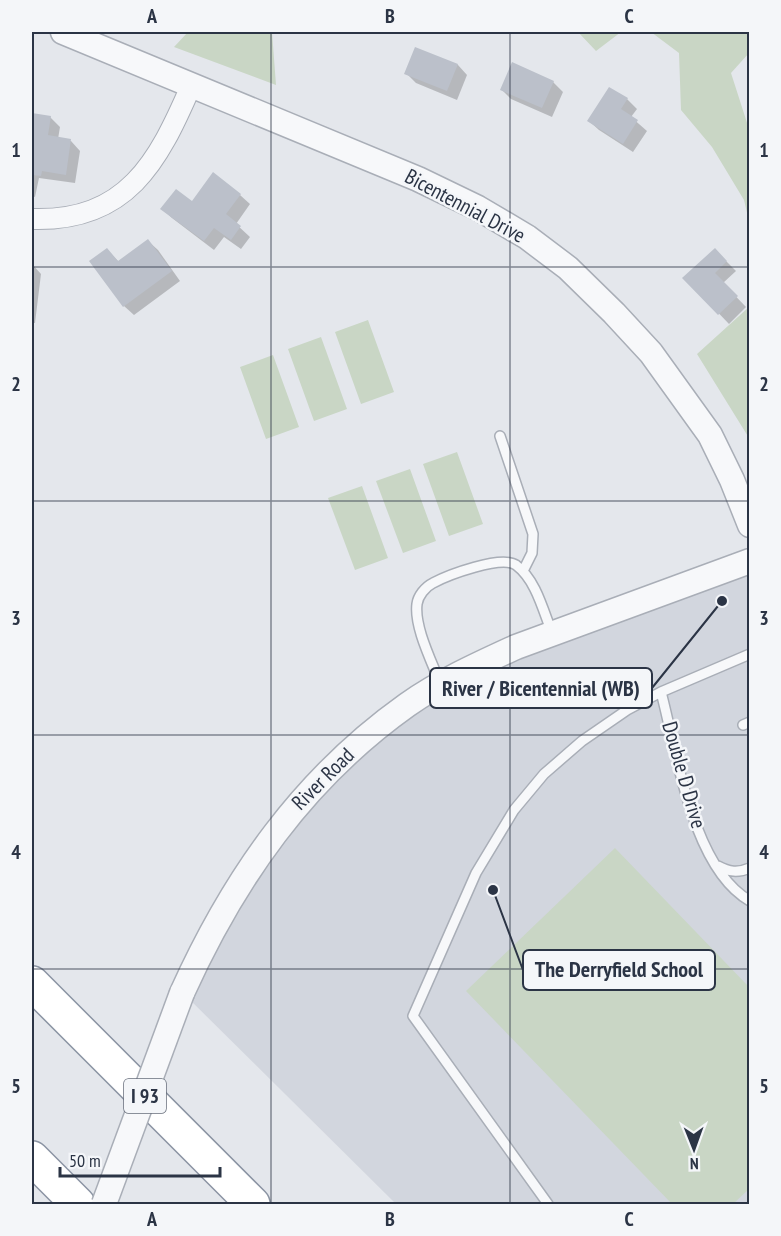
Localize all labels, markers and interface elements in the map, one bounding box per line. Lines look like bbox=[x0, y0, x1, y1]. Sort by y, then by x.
text: A bbox=[146, 3, 158, 29]
text: B bbox=[385, 3, 395, 29]
text: C bbox=[624, 3, 634, 29]
text: 1 bbox=[11, 137, 21, 163]
text: 1 bbox=[759, 137, 769, 163]
street label: Bicentennial Drive bbox=[400, 163, 530, 249]
text: 2 bbox=[11, 371, 21, 397]
text: 2 bbox=[759, 371, 769, 397]
text: 3 bbox=[11, 605, 21, 631]
text: 3 bbox=[759, 605, 769, 631]
callout: River / Bicentennial (WB) bbox=[430, 668, 652, 708]
text: River / Bicentennial (WB) bbox=[442, 674, 640, 702]
street label: Double D Drive bbox=[656, 718, 713, 831]
street label: River Road bbox=[286, 742, 360, 816]
text: 4 bbox=[11, 839, 21, 865]
text: 4 bbox=[759, 839, 769, 865]
callout: The Derryfield School bbox=[523, 950, 715, 990]
text: The Derryfield School bbox=[535, 955, 704, 983]
text: 5 bbox=[11, 1073, 21, 1099]
text: 5 bbox=[759, 1073, 769, 1099]
road number: I 93 bbox=[124, 1079, 166, 1113]
north arrow bbox=[664, 1119, 724, 1179]
scale bar bbox=[60, 1140, 220, 1178]
text: 50 m bbox=[69, 1149, 101, 1172]
text: N bbox=[690, 1154, 699, 1174]
text: A bbox=[146, 1206, 158, 1232]
text: B bbox=[385, 1206, 395, 1232]
text: C bbox=[624, 1206, 634, 1232]

